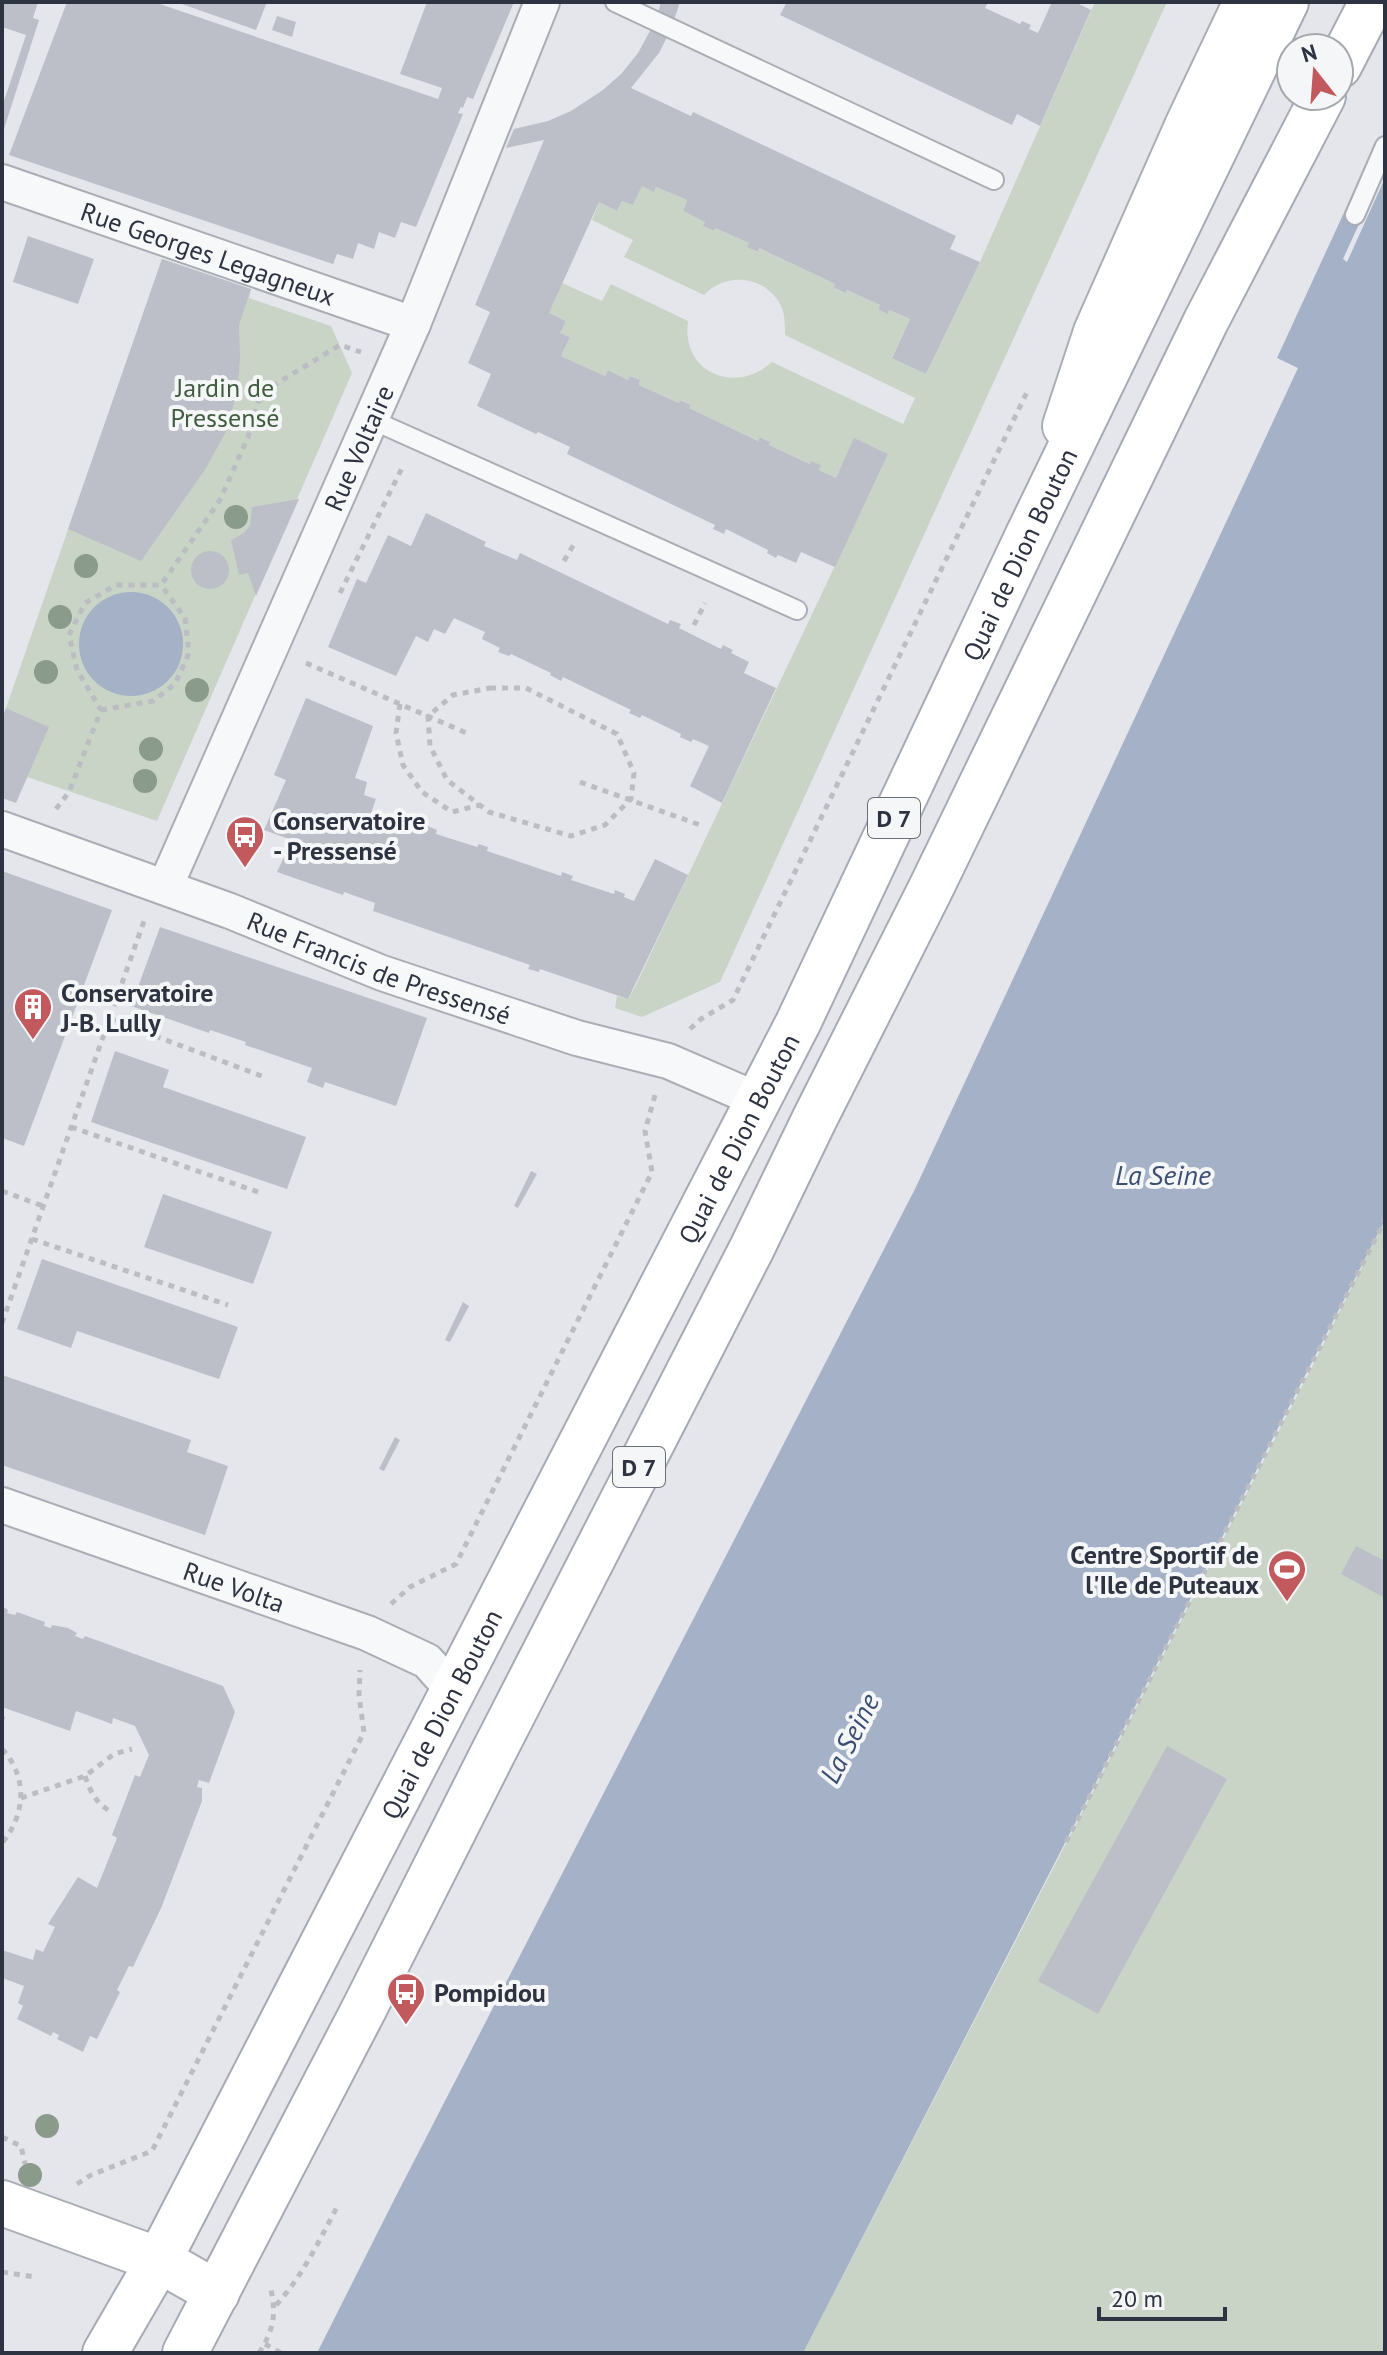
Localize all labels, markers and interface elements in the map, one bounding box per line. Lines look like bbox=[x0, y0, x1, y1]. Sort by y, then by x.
north arrow bbox=[1275, 32, 1355, 112]
text: N bbox=[1298, 37, 1320, 68]
street label: Rue Georges Legagneux bbox=[77, 194, 339, 312]
park label: Jardin de Pressensé bbox=[170, 371, 280, 434]
street label: Rue Voltaire bbox=[316, 380, 401, 516]
street label: Quai de Dion Bouton bbox=[955, 443, 1084, 666]
road number: D 7 bbox=[868, 798, 920, 838]
place label: Conservatoire - Pressensé bbox=[273, 804, 426, 867]
bus stop icon: Conservatoire - Pressensé bbox=[224, 814, 266, 869]
street label: Rue Francis de Pressensé bbox=[243, 903, 515, 1031]
place label: Conservatoire J-B. Lully bbox=[60, 976, 214, 1039]
building icon: Conservatoire J-B. Lully bbox=[12, 986, 54, 1041]
street label: Quai de Dion Bouton bbox=[671, 1028, 806, 1249]
water label: La Seine bbox=[1115, 1156, 1211, 1193]
road number: D 7 bbox=[613, 1447, 665, 1487]
place label: Centre Sportif de l'Ile de Puteaux bbox=[1070, 1538, 1259, 1601]
sports icon: Centre Sportif de l'Ile de Puteaux bbox=[1266, 1548, 1308, 1603]
street label: Rue Volta bbox=[179, 1553, 289, 1619]
street label: Quai de Dion Bouton bbox=[373, 1604, 509, 1825]
water label: La Seine bbox=[811, 1687, 887, 1789]
bus stop icon: Pompidou bbox=[385, 1971, 427, 2026]
place label: Pompidou bbox=[434, 1976, 546, 2009]
scale bar bbox=[1099, 2271, 1225, 2321]
text: 20 m bbox=[1111, 2283, 1163, 2314]

